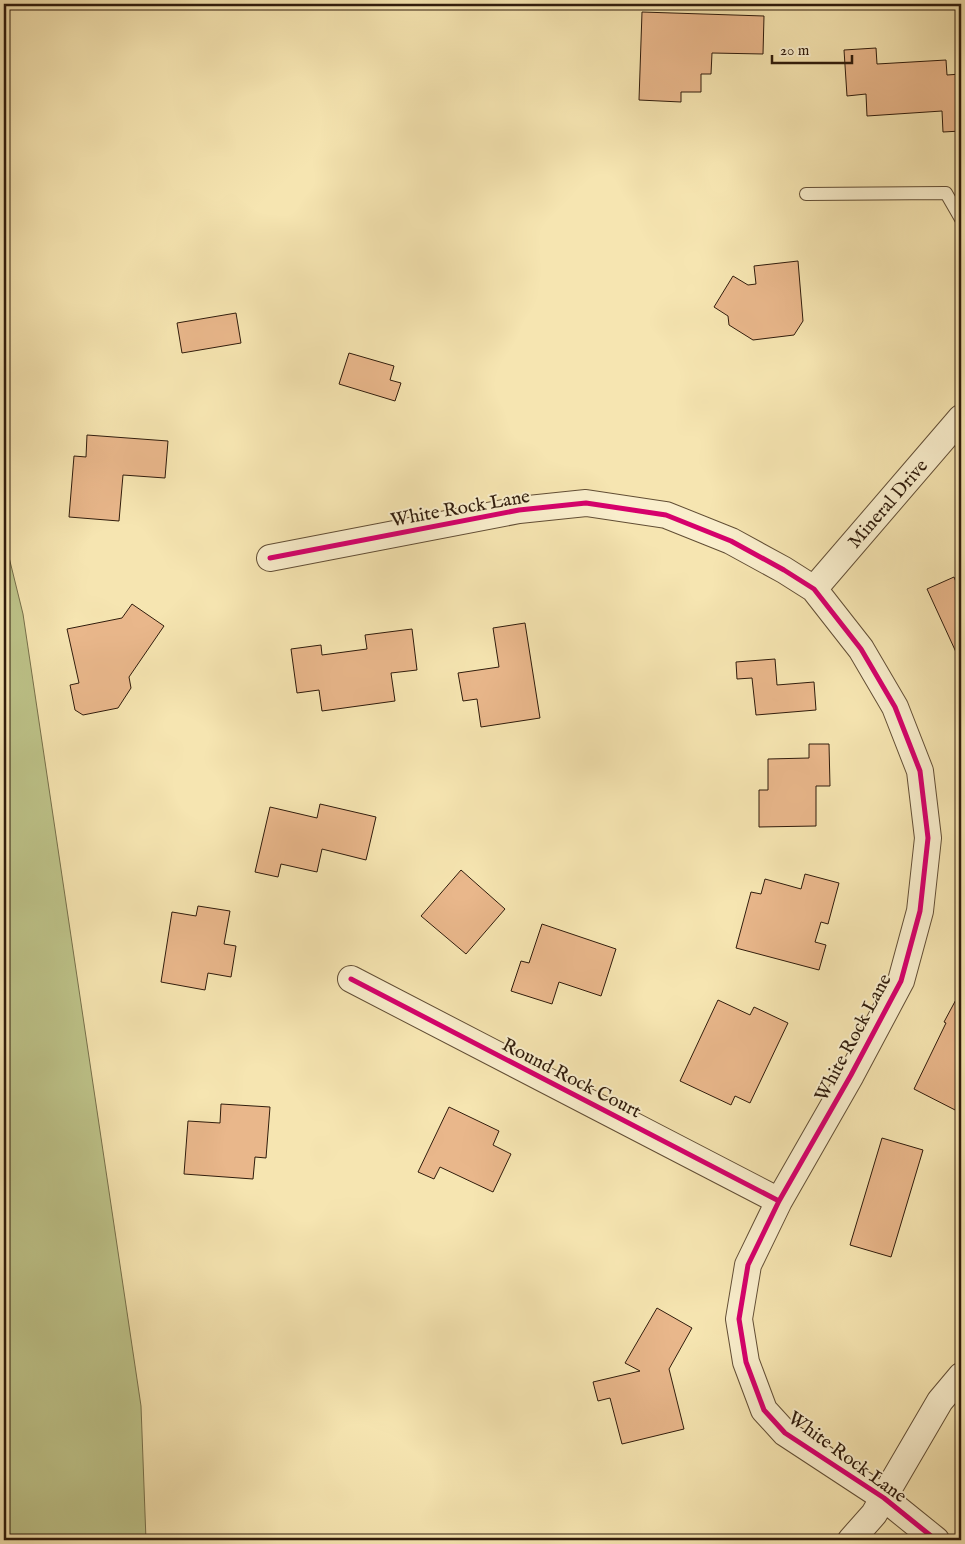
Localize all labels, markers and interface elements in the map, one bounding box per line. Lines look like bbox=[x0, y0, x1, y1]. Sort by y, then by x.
scale bar bbox=[772, 32, 852, 64]
text: 20 m bbox=[780, 41, 810, 60]
street label: Mineral Drive bbox=[843, 455, 934, 554]
street label: White Rock Lane bbox=[389, 485, 532, 533]
street label: White Rock Lane bbox=[810, 970, 898, 1106]
street label: Round Rock Court bbox=[497, 1033, 645, 1124]
street label: White Rock Lane bbox=[783, 1406, 911, 1509]

